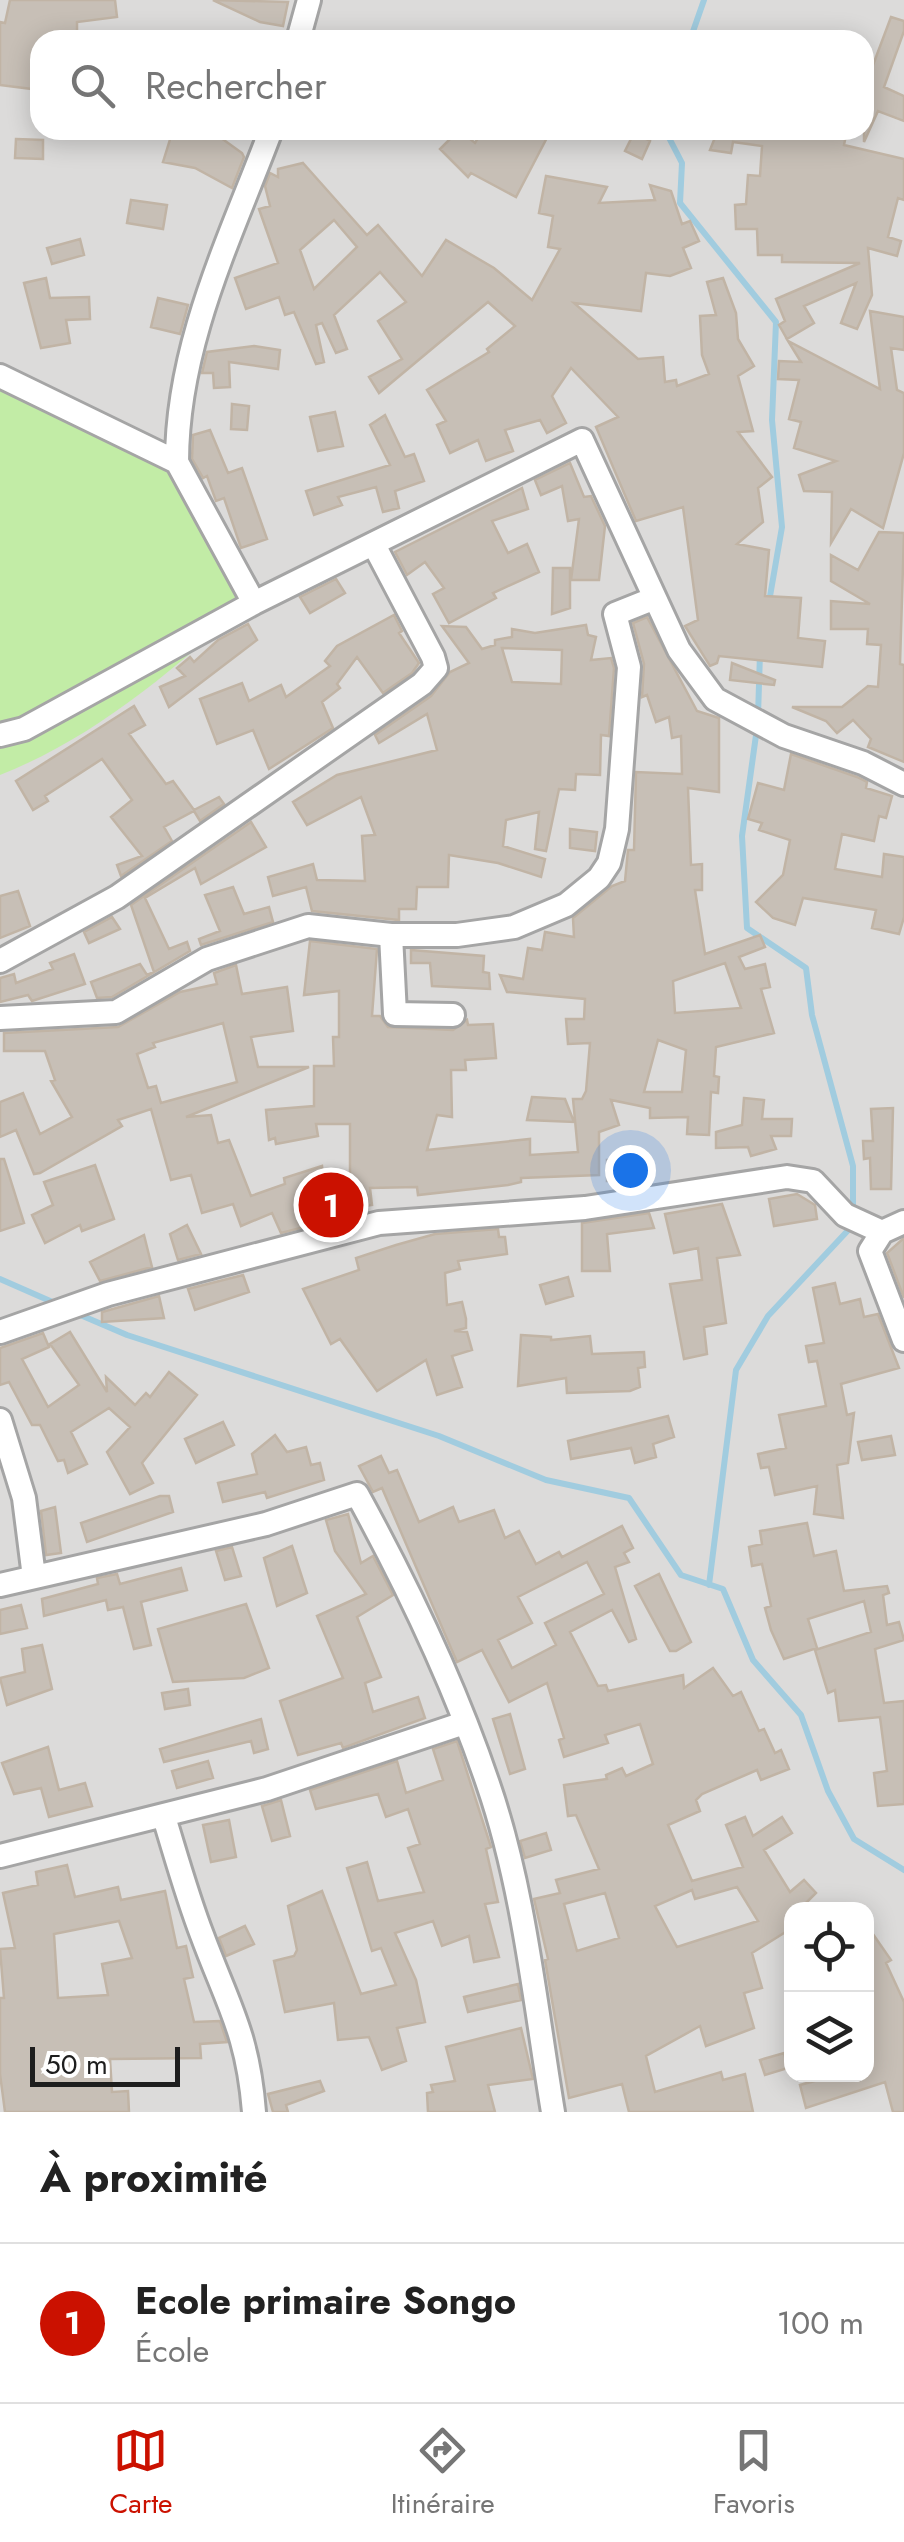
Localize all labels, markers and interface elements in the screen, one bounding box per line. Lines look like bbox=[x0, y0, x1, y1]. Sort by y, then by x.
search box bbox=[30, 30, 874, 140]
icon: search bbox=[65, 58, 120, 113]
text: Rechercher bbox=[145, 58, 327, 113]
your location bbox=[605, 1145, 656, 1196]
pin: 1 bbox=[298, 1168, 364, 1242]
map controls bbox=[784, 1902, 874, 2082]
button: locate bbox=[784, 1902, 874, 1992]
button: layers bbox=[784, 1992, 874, 2082]
scale bar bbox=[30, 2042, 180, 2086]
text: 50 m bbox=[45, 2044, 108, 2085]
text: À proximité bbox=[40, 2147, 268, 2208]
text: Ecole primaire Songo bbox=[135, 2273, 516, 2328]
text: 1 bbox=[64, 2300, 81, 2346]
text: 100 m bbox=[777, 2300, 864, 2346]
text: École bbox=[135, 2328, 209, 2374]
tab: Carte bbox=[109, 2423, 173, 2524]
tab: Itinéraire bbox=[391, 2423, 495, 2524]
tab: Favoris bbox=[713, 2423, 795, 2524]

